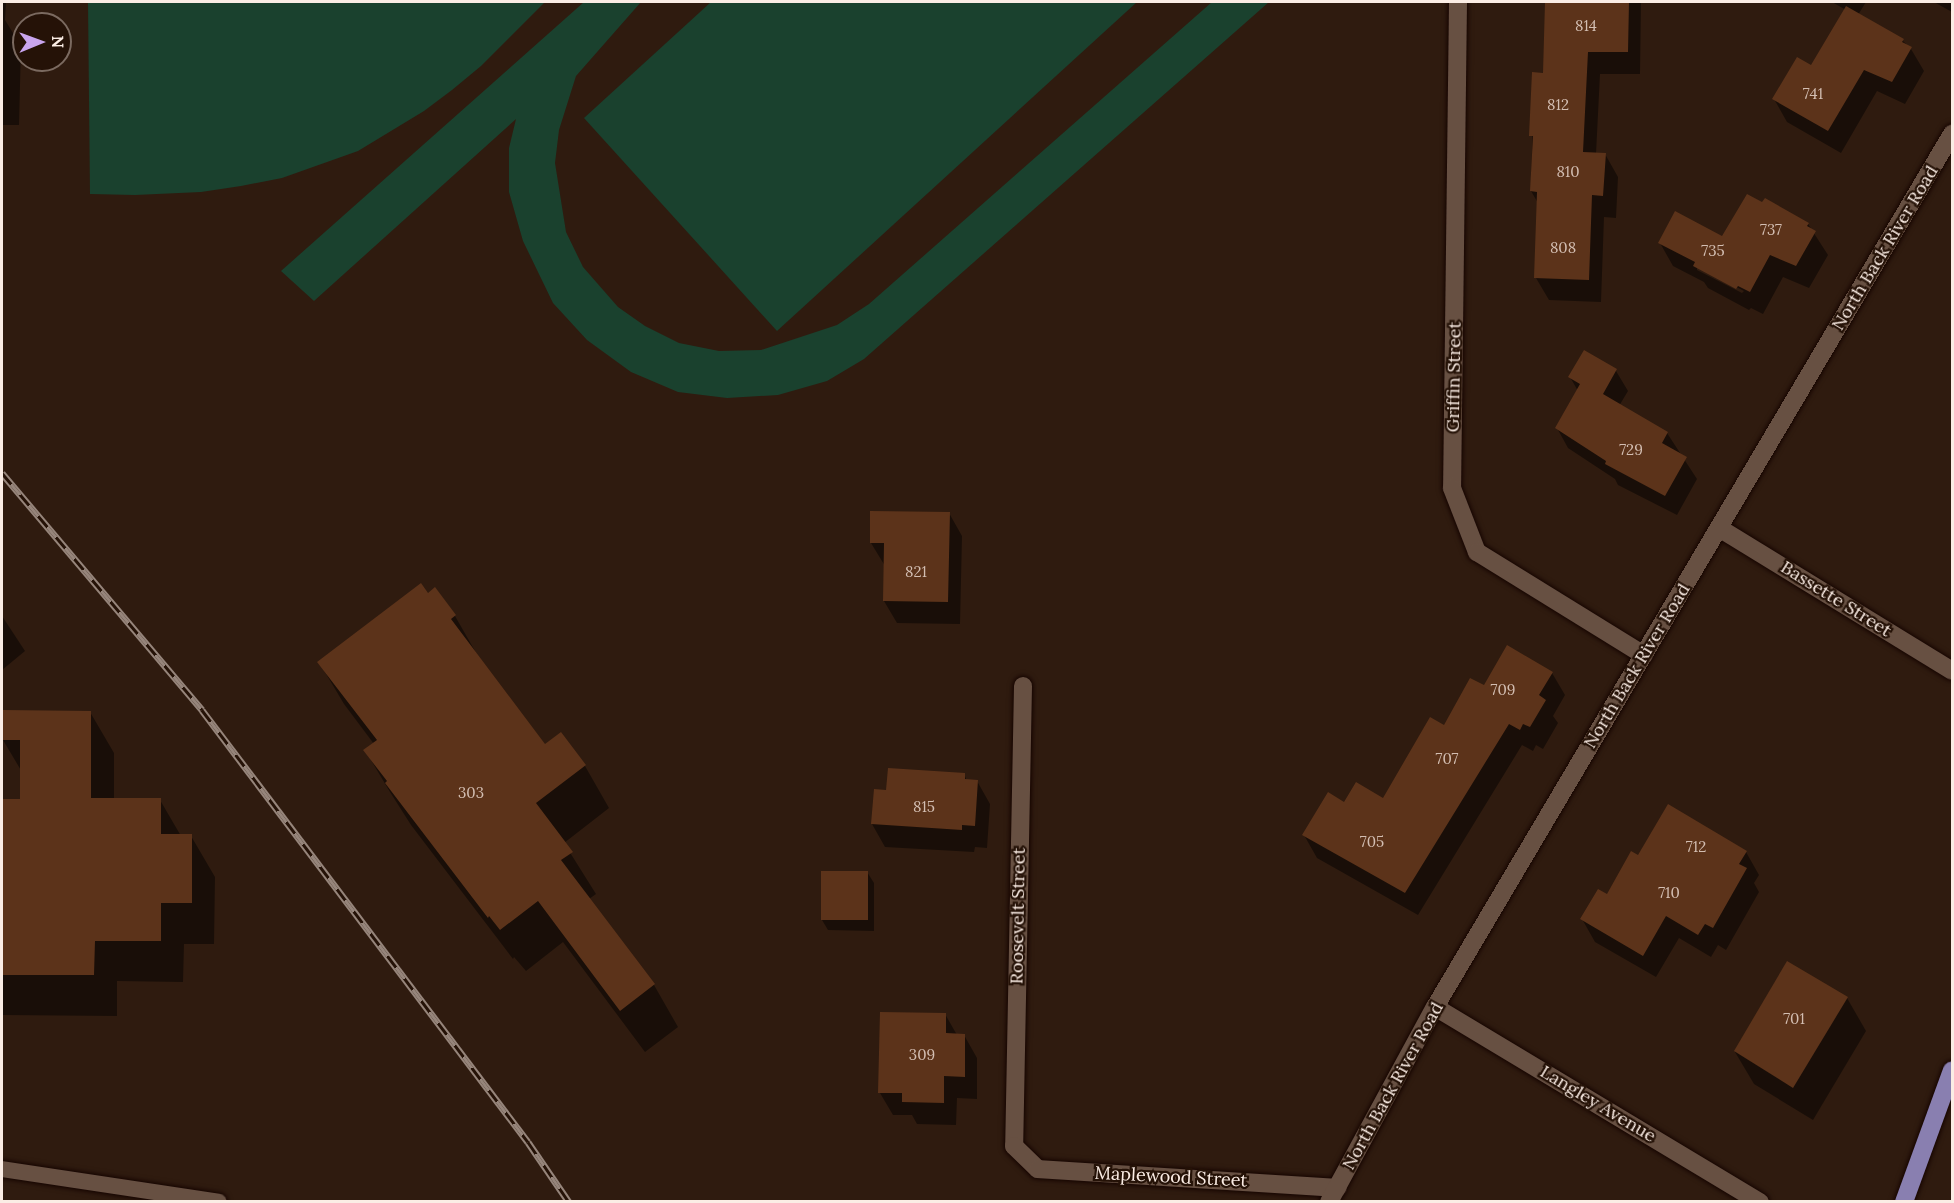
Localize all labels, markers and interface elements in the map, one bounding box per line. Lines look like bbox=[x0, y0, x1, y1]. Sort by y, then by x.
north arrow bbox=[12, 12, 72, 72]
house number: 814 bbox=[1575, 17, 1597, 35]
text: N bbox=[48, 35, 68, 48]
house number: 741 bbox=[1803, 85, 1823, 103]
house number: 812 bbox=[1547, 96, 1569, 114]
street label: North Back River Road bbox=[1827, 162, 1943, 334]
house number: 810 bbox=[1556, 163, 1580, 181]
house number: 737 bbox=[1760, 221, 1782, 239]
house number: 808 bbox=[1550, 239, 1576, 257]
house number: 735 bbox=[1701, 242, 1725, 260]
street label: Griffin Street bbox=[1442, 321, 1466, 433]
house number: 729 bbox=[1619, 441, 1643, 459]
street label: Bassette Street bbox=[1777, 556, 1895, 642]
house number: 821 bbox=[905, 563, 927, 581]
street label: North Back River Road bbox=[1579, 580, 1695, 752]
house number: 709 bbox=[1491, 681, 1515, 699]
house number: 707 bbox=[1436, 750, 1458, 768]
house number: 303 bbox=[458, 784, 484, 802]
house number: 815 bbox=[913, 798, 935, 816]
house number: 705 bbox=[1360, 833, 1384, 851]
house number: 712 bbox=[1686, 838, 1706, 856]
street label: Roosevelt Street bbox=[1006, 848, 1030, 984]
house number: 710 bbox=[1658, 884, 1680, 902]
street label: North Back River Road bbox=[1338, 998, 1448, 1174]
house number: 701 bbox=[1783, 1010, 1805, 1028]
house number: 309 bbox=[909, 1046, 935, 1064]
street label: Langley Avenue bbox=[1536, 1061, 1660, 1147]
street label: Maplewood Street bbox=[1094, 1162, 1248, 1192]

